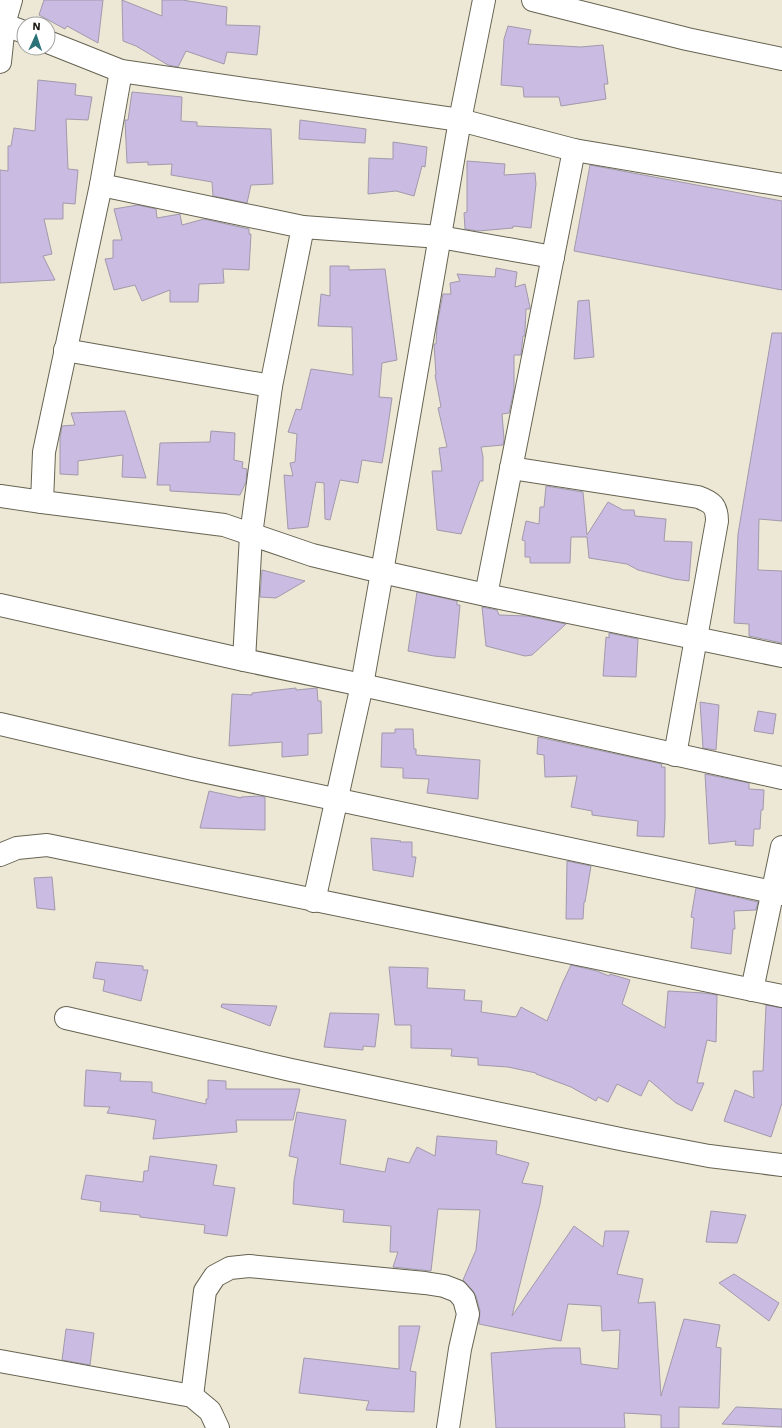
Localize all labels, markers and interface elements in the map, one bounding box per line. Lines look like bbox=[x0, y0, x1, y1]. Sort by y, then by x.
north arrow bbox=[16, 16, 56, 56]
text: N bbox=[32, 20, 41, 33]

